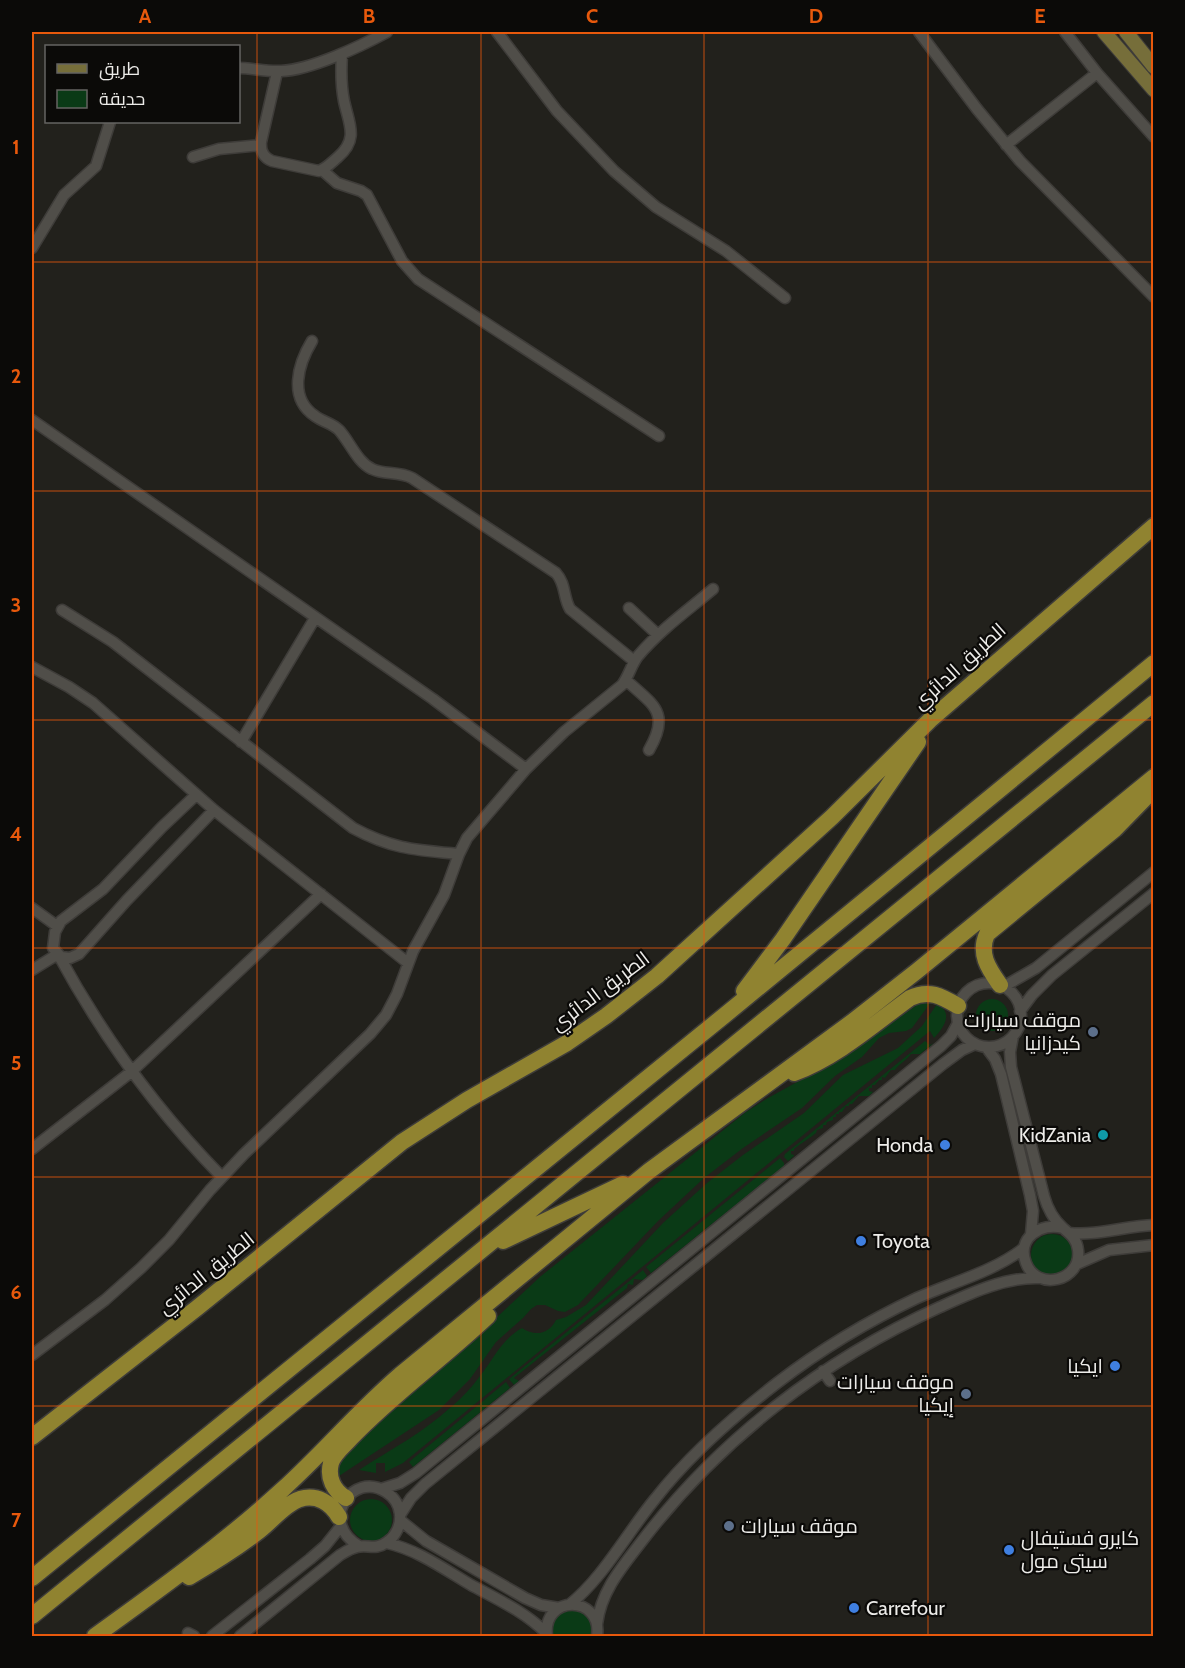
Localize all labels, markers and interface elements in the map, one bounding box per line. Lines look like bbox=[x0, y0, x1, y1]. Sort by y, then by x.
text: A bbox=[139, 4, 152, 28]
text: B bbox=[363, 4, 375, 28]
text: C bbox=[586, 4, 598, 28]
text: D bbox=[809, 4, 823, 28]
text: E bbox=[1034, 4, 1046, 28]
legend bbox=[45, 45, 240, 123]
text: طريق bbox=[99, 58, 140, 81]
text: حديقة bbox=[99, 88, 145, 110]
text: 1 bbox=[12, 135, 20, 159]
text: 2 bbox=[11, 364, 21, 388]
text: 3 bbox=[11, 593, 21, 617]
street label: الطريق الدائري bbox=[907, 618, 1013, 717]
text: 4 bbox=[10, 822, 22, 846]
street label: الطريق الدائري bbox=[546, 946, 657, 1039]
place label: موقف سيارات كيدزانيا bbox=[964, 1008, 1081, 1055]
marker: موقف سيارات كيدزانيا bbox=[1086, 1025, 1100, 1039]
text: 5 bbox=[11, 1051, 21, 1075]
place label: KidZania bbox=[1019, 1123, 1091, 1147]
marker: KidZania bbox=[1096, 1128, 1110, 1142]
place label: Honda bbox=[876, 1133, 933, 1157]
marker: Honda bbox=[938, 1138, 952, 1152]
street label: الطريق الدائري bbox=[153, 1227, 262, 1322]
place label: Toyota bbox=[873, 1229, 930, 1253]
marker: Toyota bbox=[854, 1234, 868, 1248]
text: 6 bbox=[10, 1280, 22, 1304]
place label: ايكيا bbox=[1067, 1354, 1103, 1378]
marker: ايكيا bbox=[1108, 1359, 1122, 1373]
place label: موقف سيارات إيكيا bbox=[837, 1370, 954, 1418]
marker: موقف سيارات إيكيا bbox=[959, 1387, 973, 1401]
text: 7 bbox=[11, 1508, 22, 1532]
place label: موقف سيارات bbox=[741, 1514, 858, 1538]
marker: موقف سيارات bbox=[722, 1519, 736, 1533]
place label: كايرو فستيفال سيتى مول bbox=[1021, 1526, 1139, 1574]
marker: كايرو فستيفال سيتى مول bbox=[1002, 1543, 1016, 1557]
place label: Carrefour bbox=[866, 1596, 945, 1620]
marker: Carrefour bbox=[847, 1601, 861, 1615]

